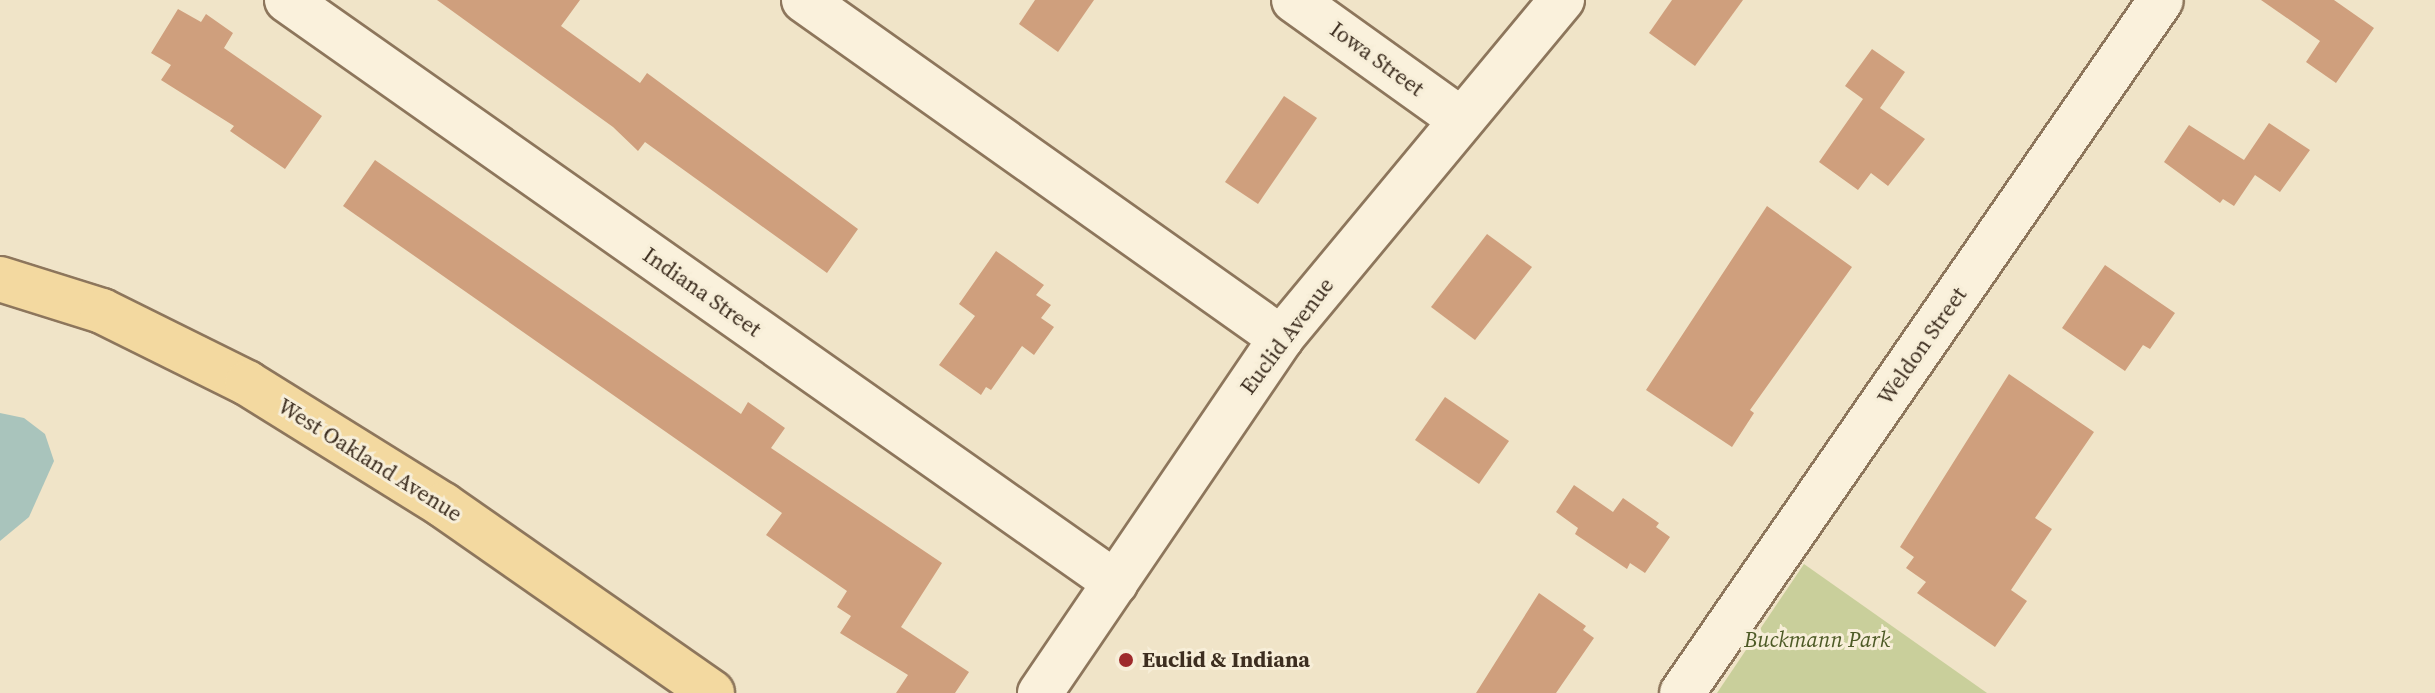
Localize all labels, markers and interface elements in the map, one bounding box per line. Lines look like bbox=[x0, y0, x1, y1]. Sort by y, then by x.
street label: Iowa Street bbox=[1325, 16, 1429, 102]
street label: Indiana Street bbox=[638, 242, 766, 342]
street label: Euclid Avenue bbox=[1235, 273, 1339, 399]
street label: Weldon Street bbox=[1872, 282, 1972, 410]
street label: West Oakland Avenue bbox=[273, 393, 467, 527]
park label: Buckmann Park bbox=[1744, 627, 1890, 653]
place label: Euclid & Indiana bbox=[1142, 647, 1310, 673]
marker: Euclid & Indiana bbox=[1117, 651, 1135, 669]

